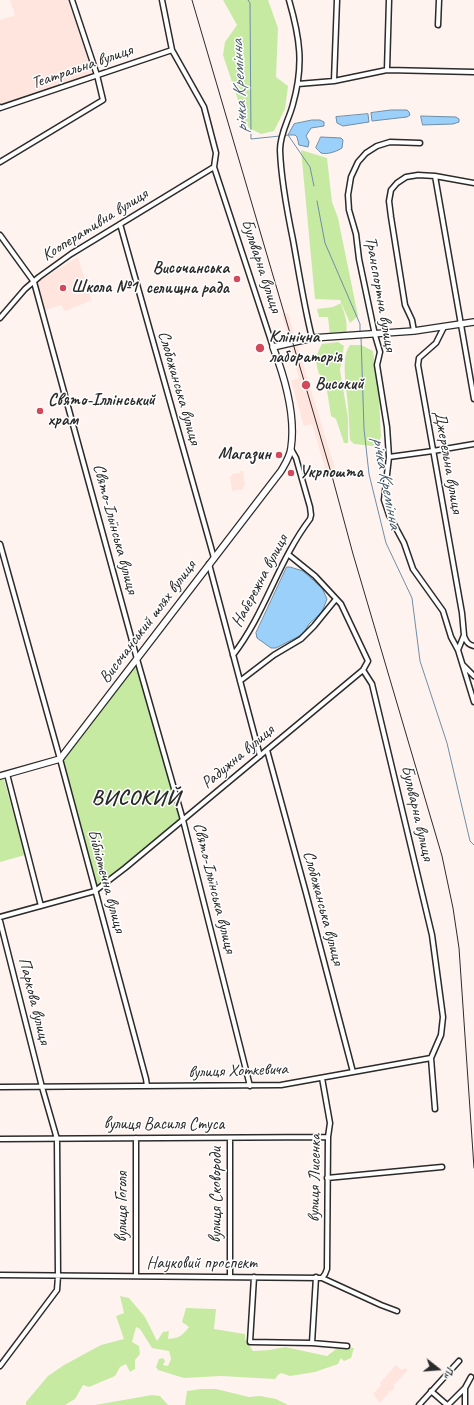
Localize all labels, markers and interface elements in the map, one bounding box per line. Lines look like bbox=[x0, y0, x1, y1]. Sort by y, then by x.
water label: річка Кремінна bbox=[227, 39, 253, 133]
street label: Театральна вулиця bbox=[29, 40, 135, 94]
street label: Кооперативна вулиця bbox=[38, 184, 152, 266]
street label: Бульварна вулиця bbox=[236, 217, 286, 315]
street label: Транспортна вулиця bbox=[360, 235, 400, 353]
place label: Височанська селищна рада bbox=[146, 259, 229, 299]
marker: Височанська селищна рада bbox=[232, 274, 242, 284]
place label: Школа №1 bbox=[71, 278, 137, 298]
marker: Школа №1 bbox=[58, 283, 68, 293]
place label: Клінічна лабораторія bbox=[269, 328, 342, 368]
street label: Слобожанська вулиця bbox=[153, 329, 205, 447]
marker: Клінічна лабораторія bbox=[254, 342, 266, 354]
place label: Високий bbox=[315, 375, 364, 395]
marker: Високий bbox=[300, 379, 312, 391]
place label: Свято-Іллінський храм bbox=[48, 391, 155, 431]
marker: Свято-Іллінський храм bbox=[35, 406, 45, 416]
street label: Джерельна вулиця bbox=[429, 409, 467, 515]
water label: річка Кремінна bbox=[367, 435, 405, 531]
place label: Магазин bbox=[218, 445, 271, 465]
marker: Магазин bbox=[274, 450, 284, 460]
street label: Свято-Ільїнська вулиця bbox=[88, 462, 142, 596]
place label: Укрпошта bbox=[299, 463, 363, 483]
marker: Укрпошта bbox=[286, 468, 296, 478]
street label: Набережна вулиця bbox=[227, 531, 293, 631]
street label: Височанський шлях вулиця bbox=[95, 556, 201, 688]
street label: Радужна вулиця bbox=[197, 721, 279, 793]
street label: Бульварна вулиця bbox=[396, 763, 438, 863]
district label: ВИСОКИЙ bbox=[90, 785, 182, 811]
street label: Свято-Ільїнська вулиця bbox=[188, 821, 240, 955]
street label: Бібліотечна вулиця bbox=[82, 827, 130, 935]
street label: Слобожанська вулиця bbox=[298, 849, 348, 967]
street label: Паркова вулиця bbox=[13, 956, 55, 1046]
street label: вулиця Хоткевича bbox=[188, 1059, 288, 1083]
street label: вулиця Василя Стуса bbox=[104, 1115, 224, 1135]
street label: вулиця Лисенка bbox=[304, 1134, 326, 1222]
street label: вулиця Сковороди bbox=[207, 1147, 227, 1243]
street label: вулиця Гоголя bbox=[113, 1172, 133, 1242]
street label: Науковий проспект bbox=[147, 1254, 257, 1274]
north arrow bbox=[418, 1349, 458, 1389]
text: Пн bbox=[441, 1365, 458, 1380]

